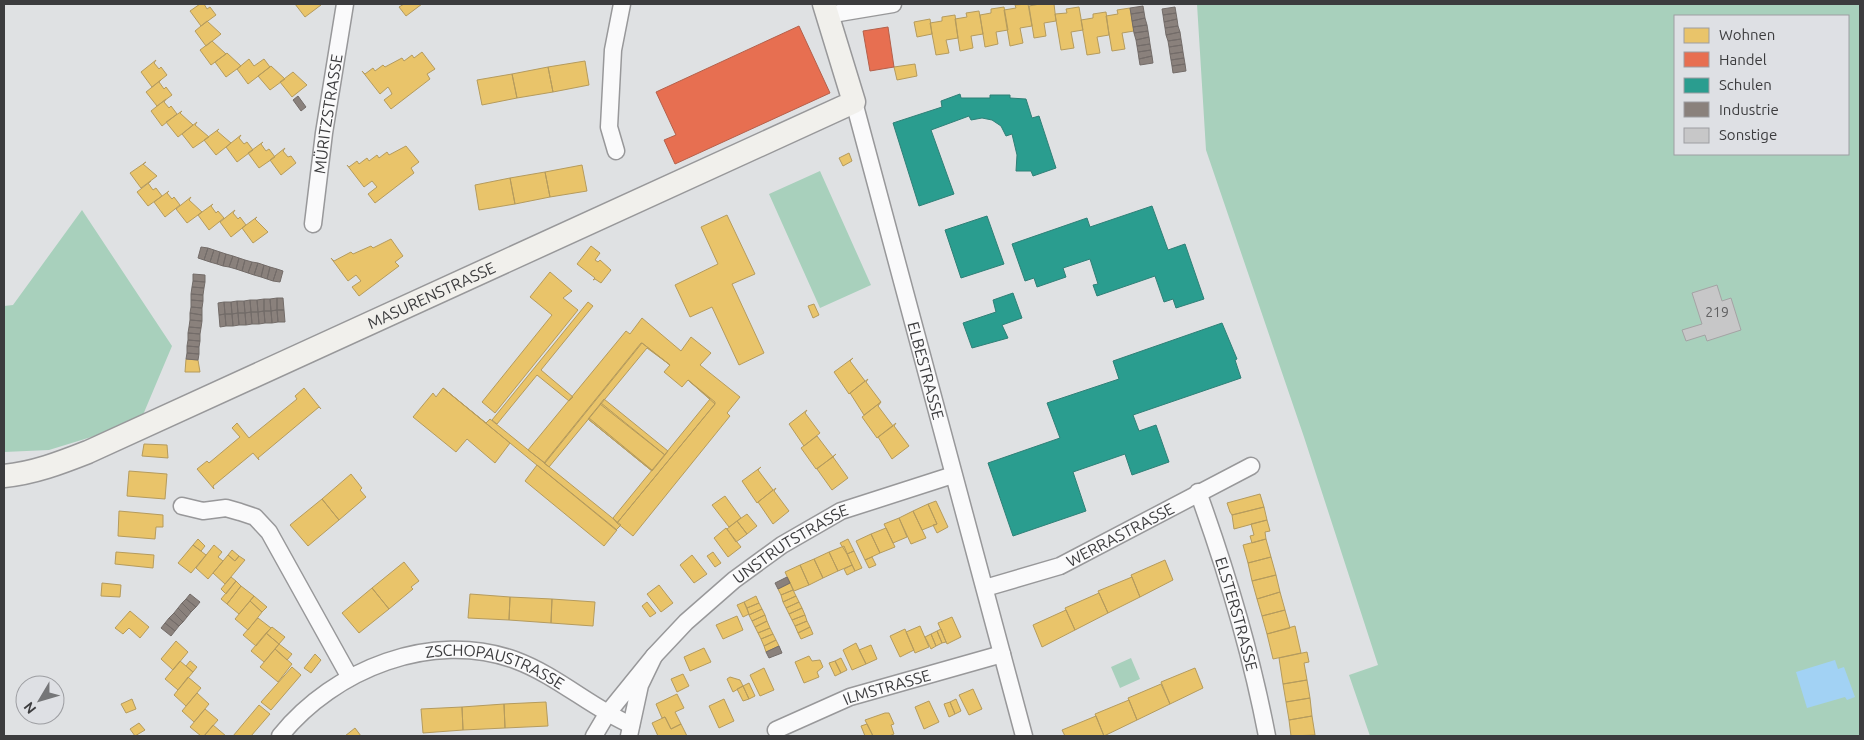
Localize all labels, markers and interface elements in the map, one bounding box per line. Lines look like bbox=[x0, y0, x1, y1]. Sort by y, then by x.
legend bbox=[1674, 15, 1849, 155]
text: Wohnen bbox=[1719, 26, 1775, 43]
text: Handel bbox=[1719, 51, 1767, 68]
street label: MÜRITZSTRASSE bbox=[310, 53, 346, 175]
text: Schulen bbox=[1719, 76, 1772, 93]
text: Industrie bbox=[1719, 101, 1779, 118]
text: Sonstige bbox=[1719, 126, 1777, 143]
street label: MASURENSTRASSE bbox=[365, 258, 498, 332]
house number: 219 bbox=[1705, 304, 1729, 320]
street label: ELBESTRASSE bbox=[904, 320, 948, 421]
street label: WERRASTRASSE bbox=[1063, 499, 1177, 570]
street label: UNSTRUTSTRASSE bbox=[729, 500, 850, 587]
street label: ELSTERSTRASSE bbox=[1212, 555, 1261, 673]
street label: ZSCHOPAUSTRASSE bbox=[424, 641, 568, 692]
street label: ILMSTRASSE bbox=[840, 666, 932, 708]
north arrow bbox=[15, 675, 65, 725]
text: N bbox=[20, 699, 39, 717]

